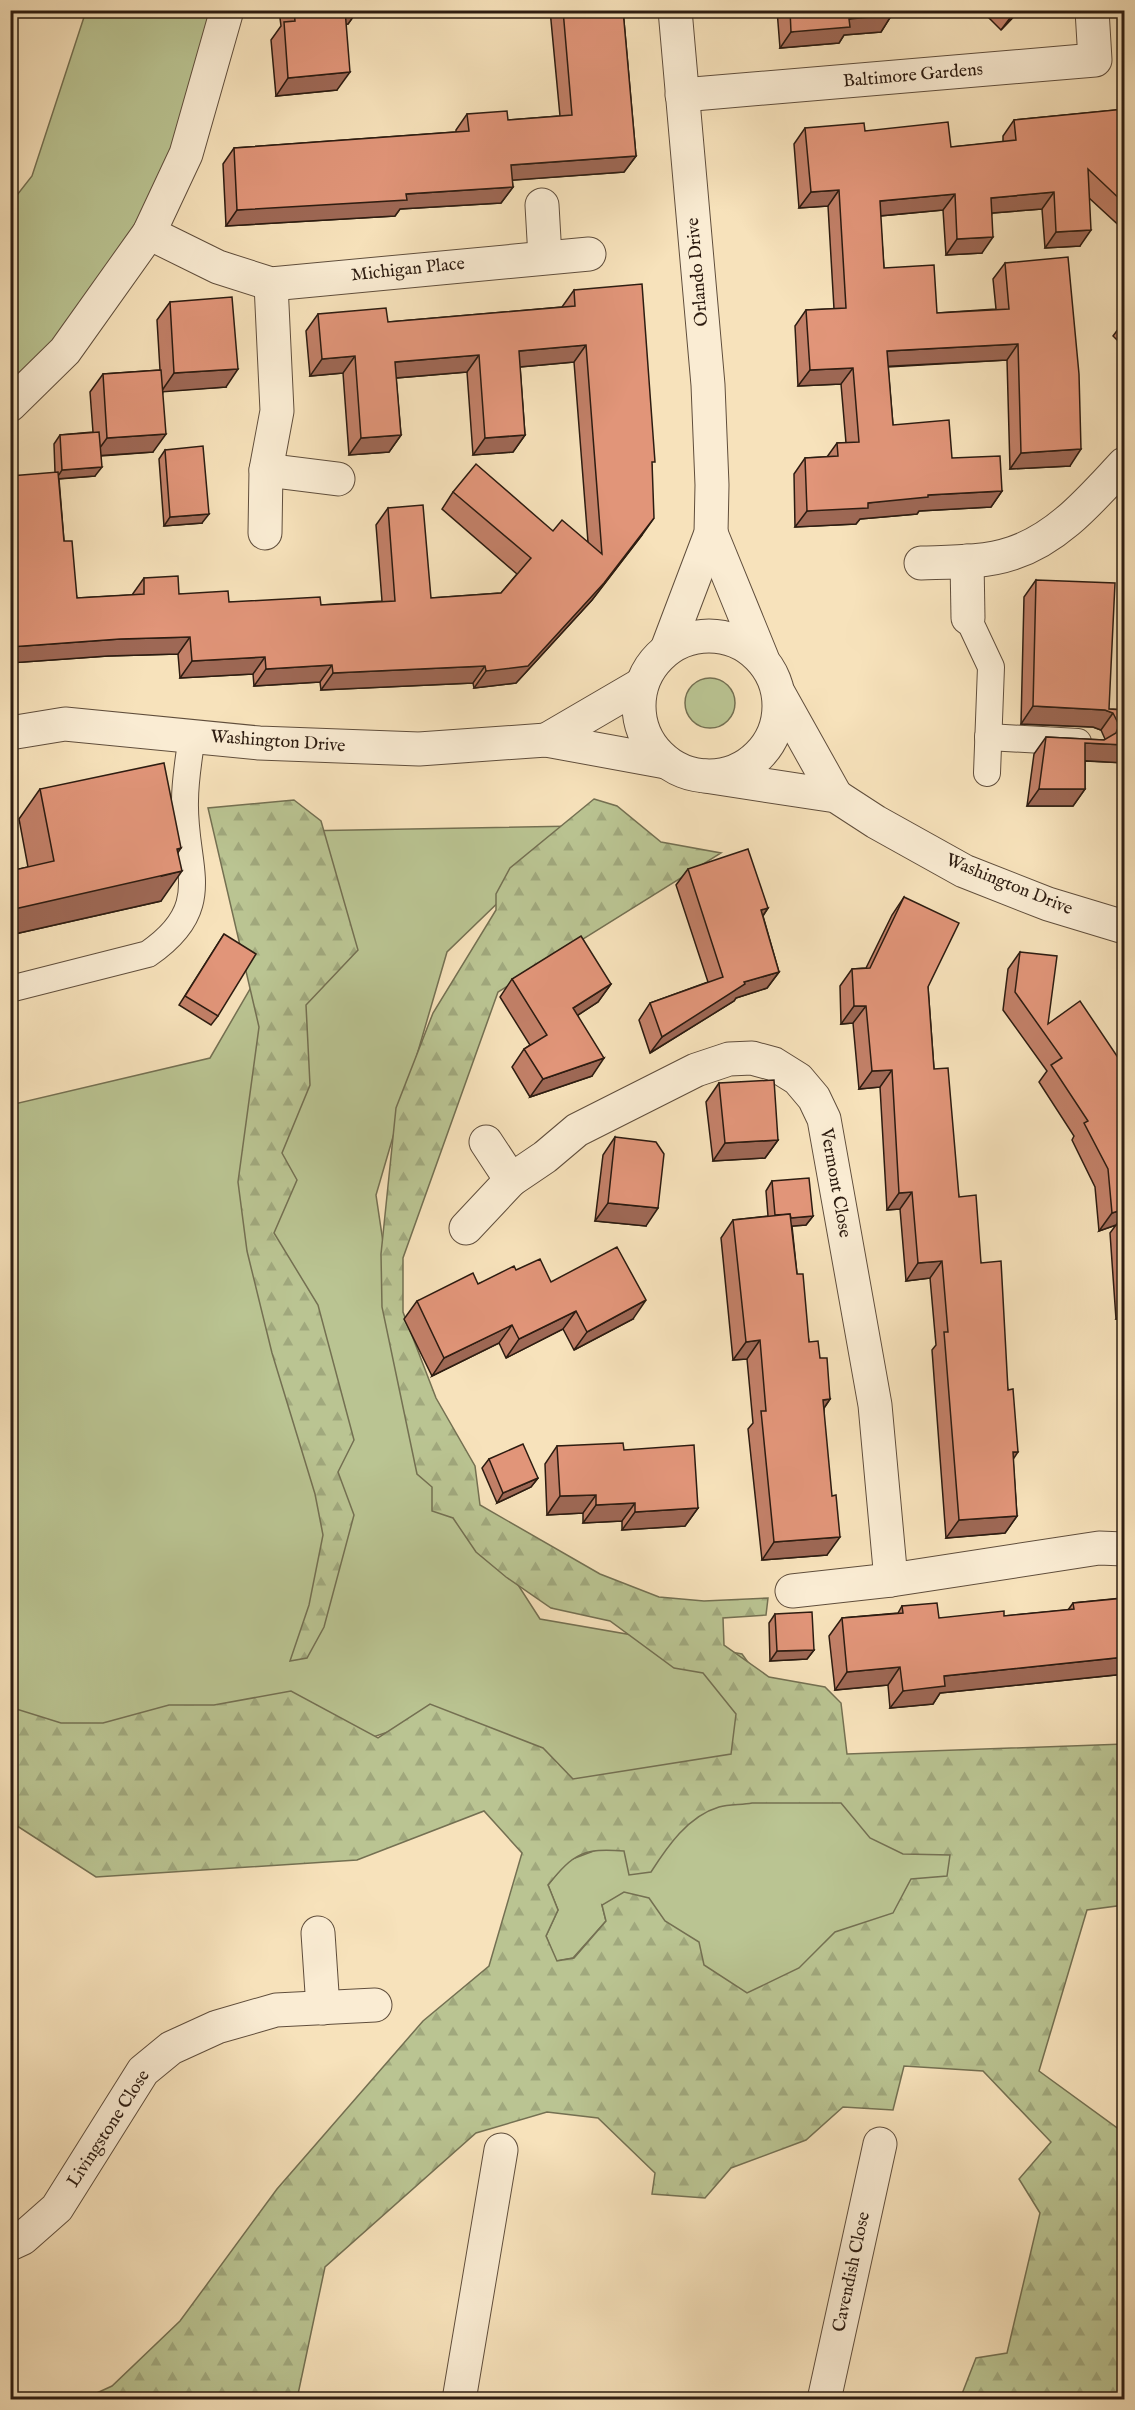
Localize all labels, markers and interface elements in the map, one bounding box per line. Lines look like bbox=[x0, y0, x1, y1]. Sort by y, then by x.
street label: Baltimore Gardens bbox=[842, 58, 984, 94]
street label: Orlando Drive bbox=[682, 217, 714, 327]
street label: Michigan Place bbox=[350, 253, 466, 287]
street label: Washington Drive bbox=[210, 726, 346, 758]
street label: Washington Drive bbox=[942, 849, 1076, 921]
street label: Vermont Close bbox=[814, 1125, 856, 1240]
street label: Livingstone Close bbox=[62, 2066, 156, 2192]
street label: Cavendish Close bbox=[828, 2210, 876, 2334]

